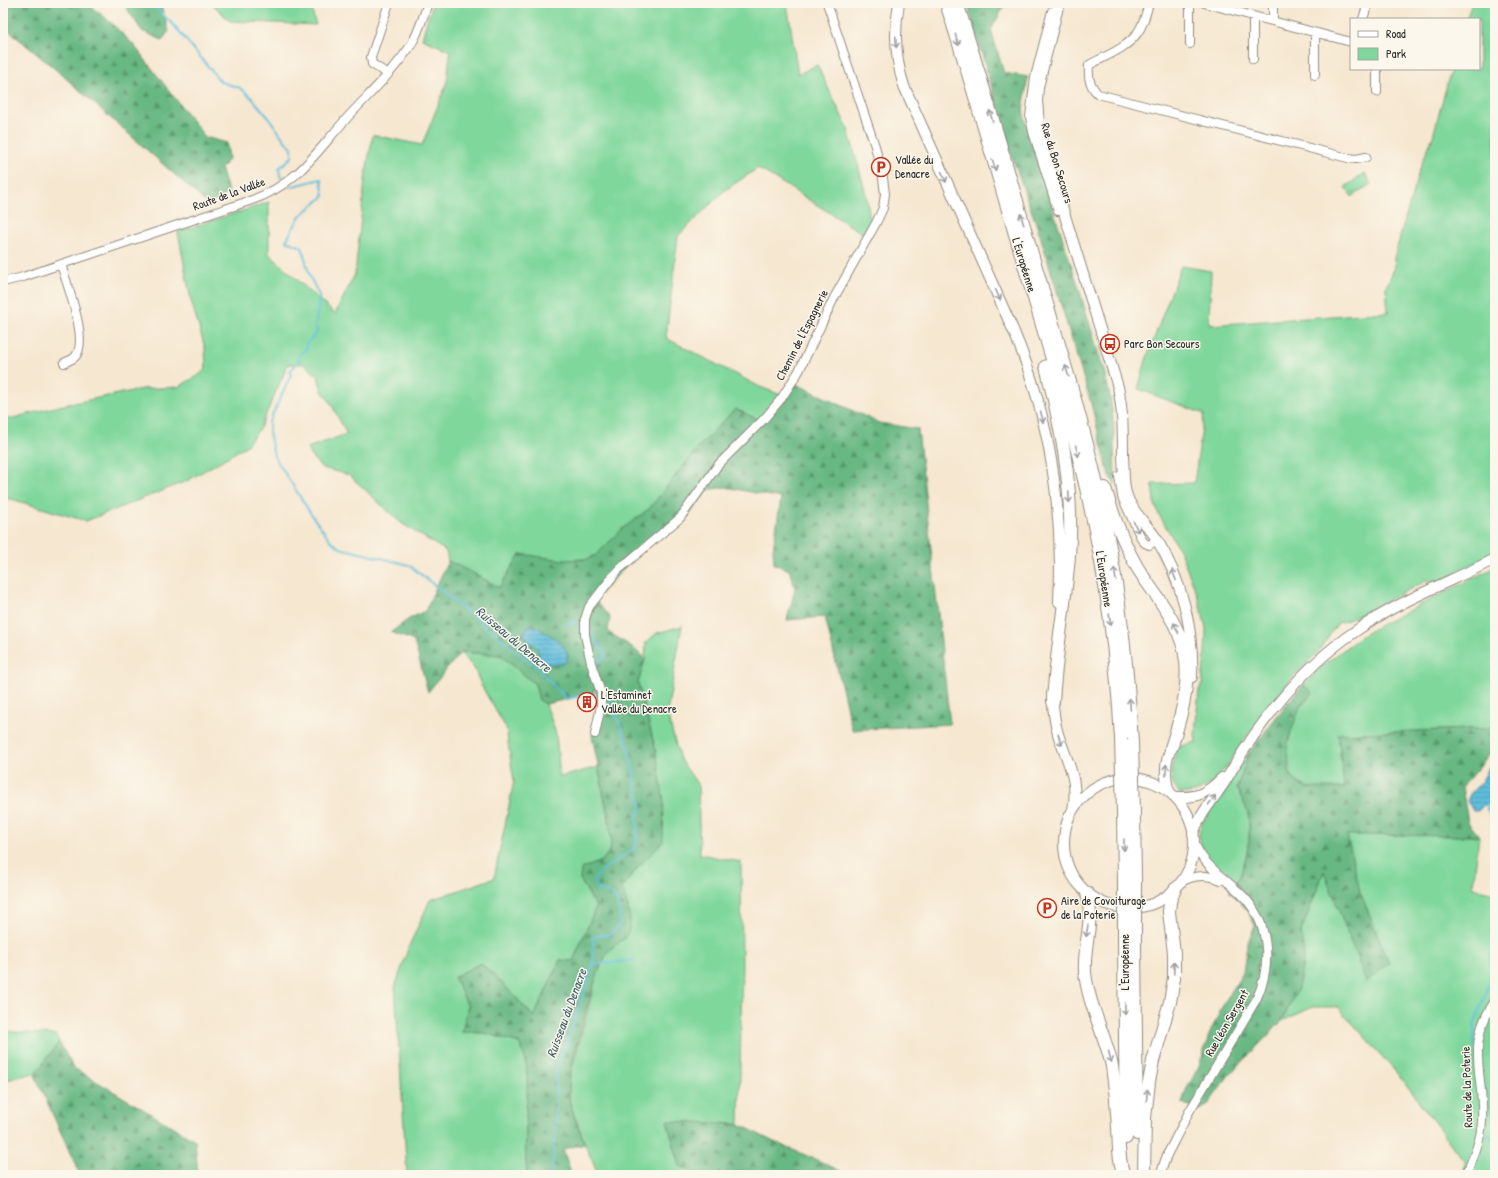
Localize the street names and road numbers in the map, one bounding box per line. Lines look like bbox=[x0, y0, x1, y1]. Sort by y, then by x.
street label: Rue du Bon Secours bbox=[1037, 121, 1078, 205]
street label: Route de la Vallée bbox=[190, 173, 268, 214]
street label: L'Européenne bbox=[1008, 235, 1041, 294]
street label: Chemin de l'Espagnerie bbox=[771, 286, 832, 383]
street label: L'Européenne bbox=[1092, 550, 1117, 608]
street label: L'Européenne bbox=[1116, 934, 1133, 990]
street label: Rue Léon Sergent bbox=[1201, 985, 1253, 1059]
street label: Route de la Poterie bbox=[1457, 1046, 1476, 1128]

